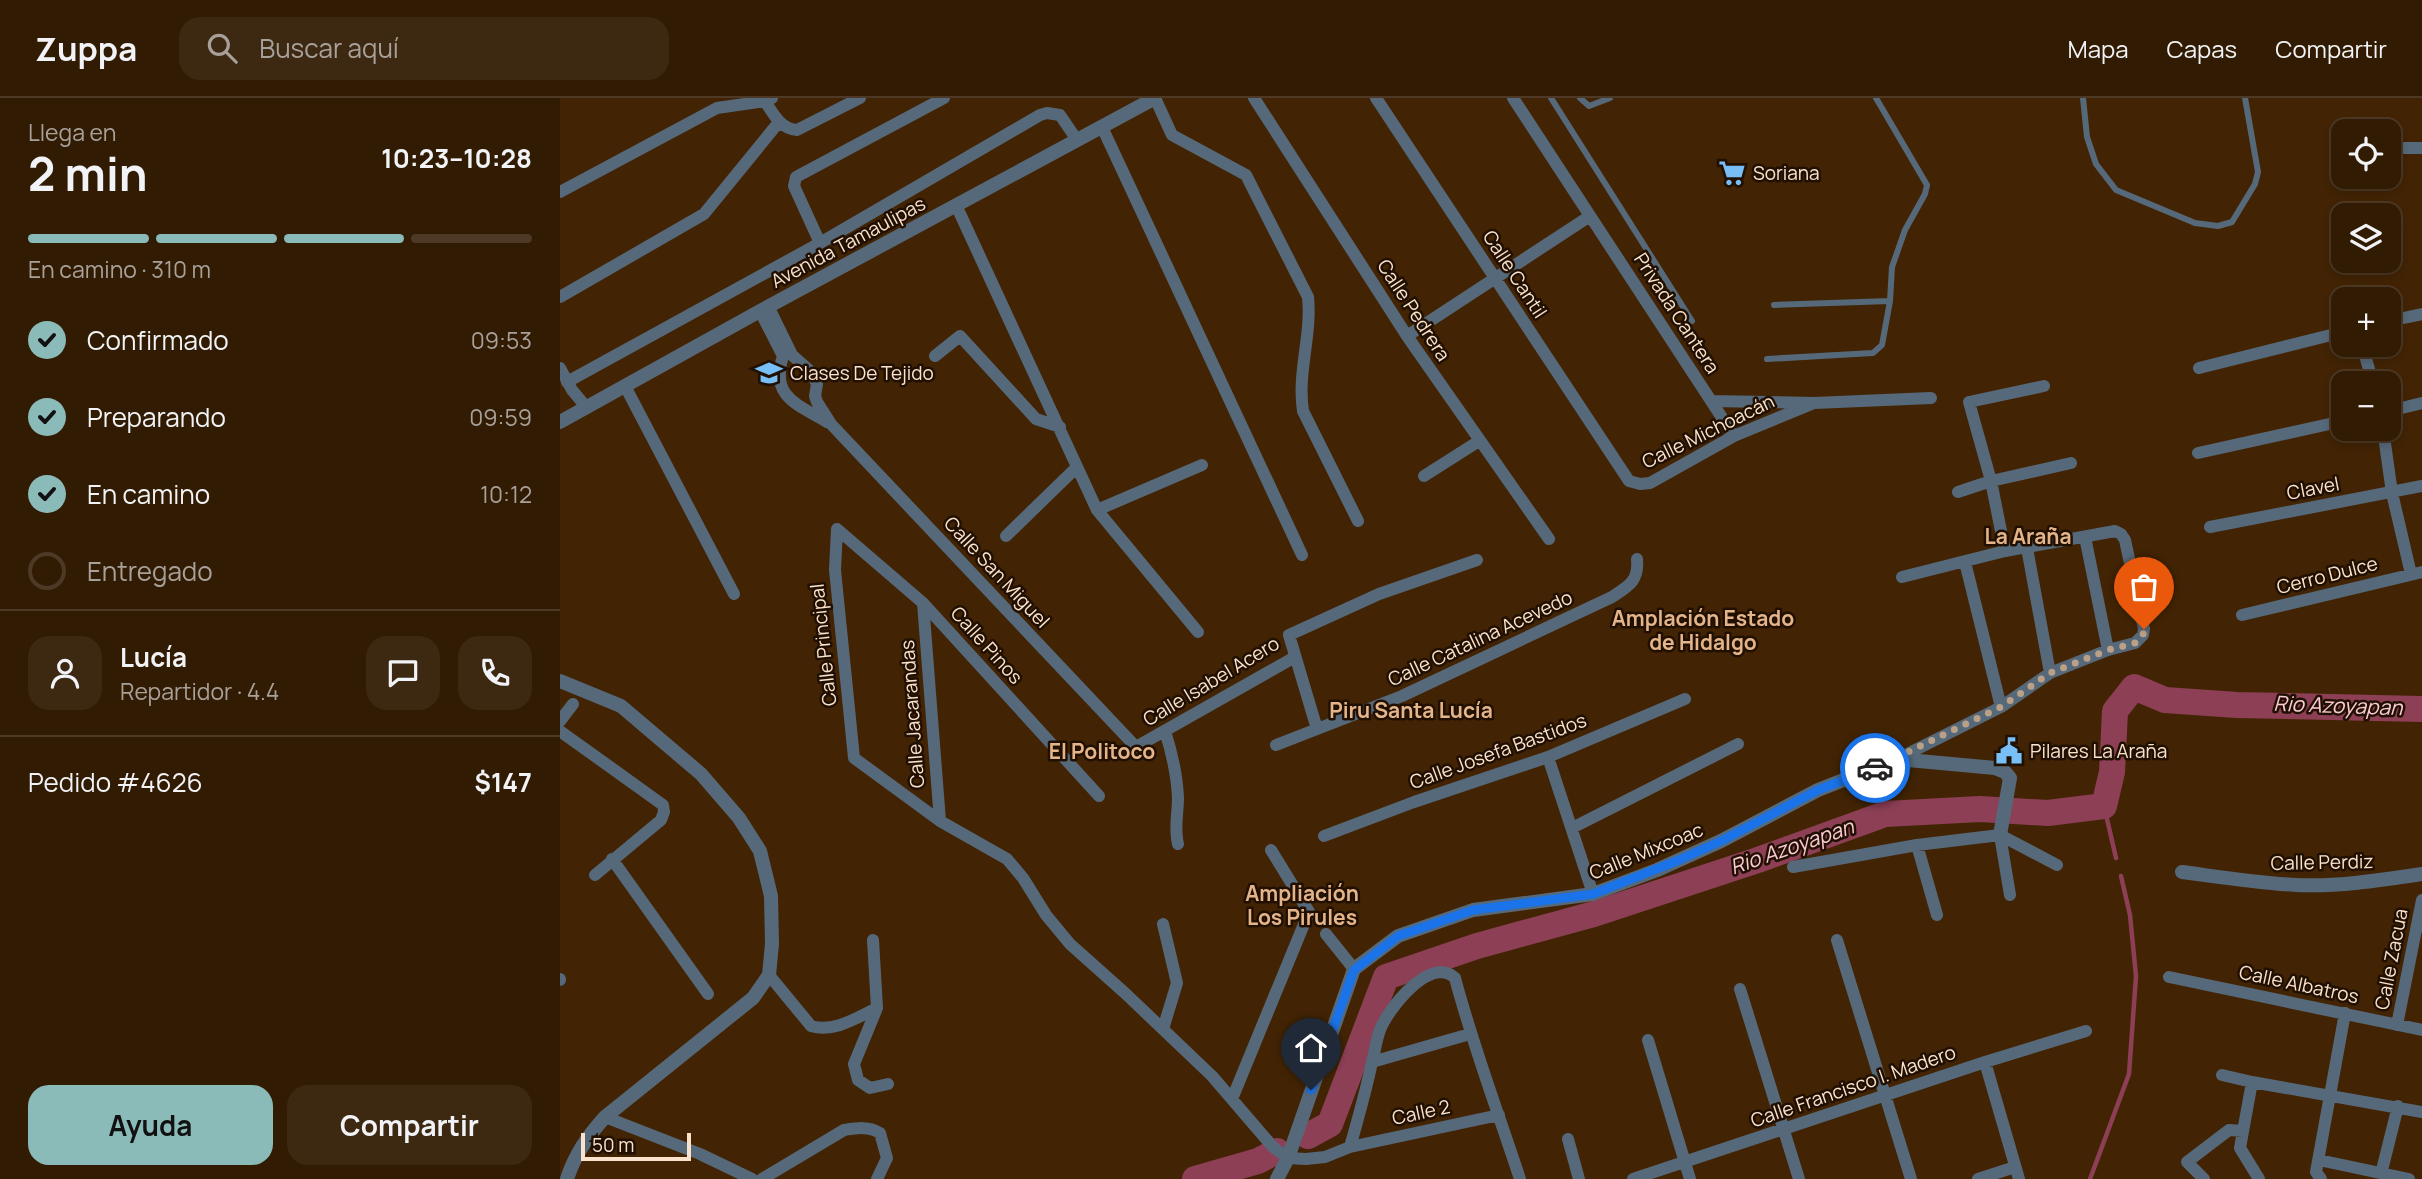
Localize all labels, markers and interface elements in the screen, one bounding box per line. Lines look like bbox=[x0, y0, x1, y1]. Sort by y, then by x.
search box bbox=[179, 17, 669, 80]
text: Zuppa bbox=[35, 26, 137, 71]
icon: search bbox=[203, 29, 241, 67]
text: Buscar aquí bbox=[259, 30, 399, 66]
text: Mapa bbox=[2068, 32, 2129, 65]
text: Capas bbox=[2167, 32, 2237, 65]
text: Compartir bbox=[2275, 32, 2387, 65]
text: Llega en bbox=[28, 116, 116, 148]
map controls bbox=[2331, 119, 2401, 441]
button: locate bbox=[2331, 119, 2401, 189]
text: 10:23–10:28 bbox=[381, 140, 532, 176]
text: 2 min bbox=[28, 142, 148, 205]
supermarket icon: Soriana bbox=[1717, 158, 1747, 188]
place label: Soriana bbox=[1753, 160, 1820, 186]
street label: Avenida Tamaulipas bbox=[766, 190, 930, 294]
button: layers bbox=[2331, 203, 2401, 273]
street label: Calle Cantil bbox=[1477, 225, 1553, 323]
street label: Privada Cantera bbox=[1628, 248, 1726, 378]
text: En camino · 310 m bbox=[28, 253, 211, 285]
street label: Calle Pedrera bbox=[1371, 254, 1457, 366]
button: + bbox=[2331, 287, 2401, 357]
icon: check bbox=[28, 321, 66, 359]
text: Confirmado bbox=[87, 322, 229, 358]
text: 09:53 bbox=[471, 324, 532, 356]
school or university icon: Clases De Tejido bbox=[754, 358, 784, 388]
place label: Clases De Tejido bbox=[790, 360, 934, 386]
button: − bbox=[2331, 371, 2401, 441]
street label: Calle Michoacán bbox=[1637, 388, 1779, 474]
icon: check bbox=[28, 398, 66, 436]
text: Preparando bbox=[87, 399, 226, 435]
text: 09:59 bbox=[469, 401, 532, 433]
street label: Clavel bbox=[2284, 470, 2342, 506]
icon: check bbox=[28, 475, 66, 513]
text: En camino bbox=[87, 476, 210, 512]
text: 10:12 bbox=[480, 478, 532, 510]
street label: Calle San Miguel bbox=[938, 511, 1056, 633]
district label: La Araña bbox=[1984, 522, 2072, 550]
street label: Cerro Dulce bbox=[2274, 550, 2380, 600]
text: Entregado bbox=[87, 553, 213, 589]
pin bbox=[2114, 557, 2174, 629]
icon: bag bbox=[2125, 568, 2163, 606]
street label: Calle Principal bbox=[804, 583, 842, 707]
street label: Calle Catalina Acevedo bbox=[1384, 584, 1576, 692]
street label: Calle Pinos bbox=[945, 601, 1029, 689]
district label: Amplación Estado de Hidalgo bbox=[1612, 604, 1794, 656]
street label: Calle Isabel Acero bbox=[1138, 630, 1284, 732]
button: person bbox=[28, 636, 102, 710]
button: chat bbox=[366, 636, 440, 710]
button: phone bbox=[458, 636, 532, 710]
text: Lucía bbox=[120, 639, 187, 675]
street label: Calle Jacarandas bbox=[894, 639, 930, 789]
text: Repartidor · 4.4 bbox=[120, 675, 279, 707]
water label: Rio Azoyapan bbox=[2273, 689, 2405, 721]
district label: Piru Santa Lucía bbox=[1329, 696, 1493, 724]
street label: Calle Josefa Bastidos bbox=[1406, 707, 1590, 795]
courier bbox=[1840, 733, 1910, 803]
public building icon: Pilares La Araña bbox=[1994, 736, 2024, 766]
district label: El Politoco bbox=[1049, 737, 1155, 765]
place label: Pilares La Araña bbox=[2030, 738, 2167, 764]
icon: car bbox=[1856, 749, 1894, 787]
text: Pedido #4626 bbox=[28, 764, 203, 800]
text: $147 bbox=[475, 764, 532, 800]
water label: Rio Azoyapan bbox=[1726, 811, 1859, 880]
street label: Calle Mixcoac bbox=[1585, 816, 1707, 886]
street label: Calle Perdiz bbox=[2270, 848, 2374, 876]
district label: Ampliación Los Pirules bbox=[1245, 879, 1359, 931]
street label: Calle Zacua bbox=[2368, 906, 2414, 1012]
street label: Calle Albatros bbox=[2237, 959, 2361, 1009]
pin bbox=[1281, 1018, 1341, 1090]
icon: home bbox=[1292, 1029, 1330, 1067]
street label: Calle Francisco I. Madero bbox=[1747, 1039, 1959, 1133]
button: Ayuda bbox=[28, 1085, 273, 1165]
button: Compartir bbox=[287, 1085, 532, 1165]
street label: Calle 2 bbox=[1390, 1093, 1452, 1131]
scale bar bbox=[581, 1130, 691, 1162]
text: 50 m bbox=[592, 1132, 634, 1158]

